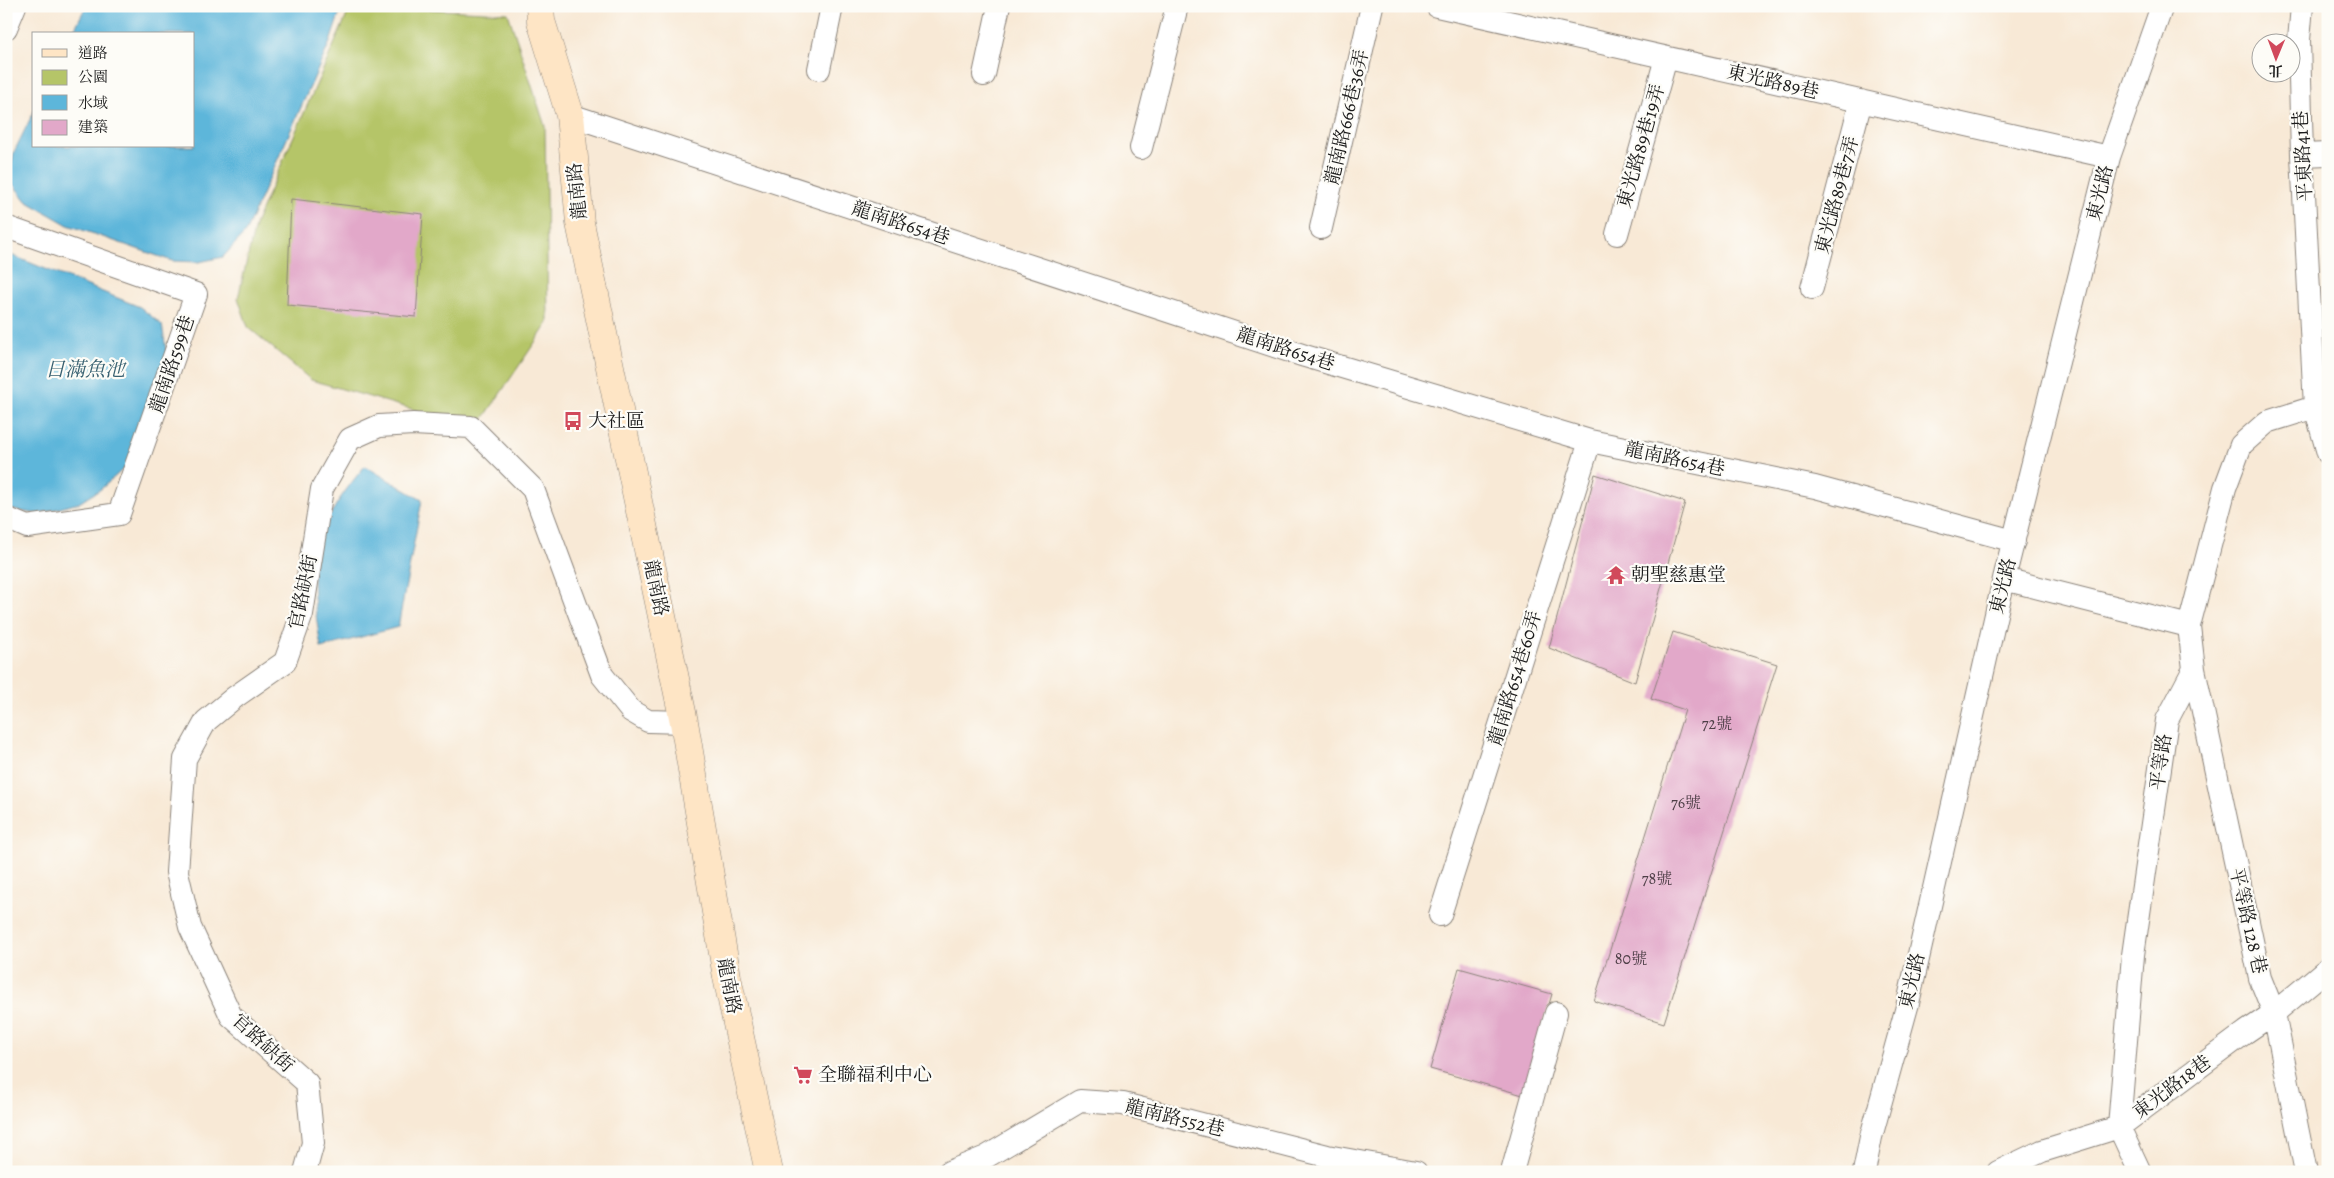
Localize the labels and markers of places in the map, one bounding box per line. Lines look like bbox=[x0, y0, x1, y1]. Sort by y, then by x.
place label: 大社區 bbox=[588, 408, 645, 434]
bus stop icon: 大社區 bbox=[562, 410, 584, 432]
place label: 朝聖慈惠堂 bbox=[1631, 562, 1726, 588]
temple icon: 朝聖慈惠堂 bbox=[1605, 564, 1627, 586]
place label: 全聯福利中心 bbox=[818, 1062, 932, 1088]
supermarket icon: 全聯福利中心 bbox=[792, 1064, 814, 1086]

